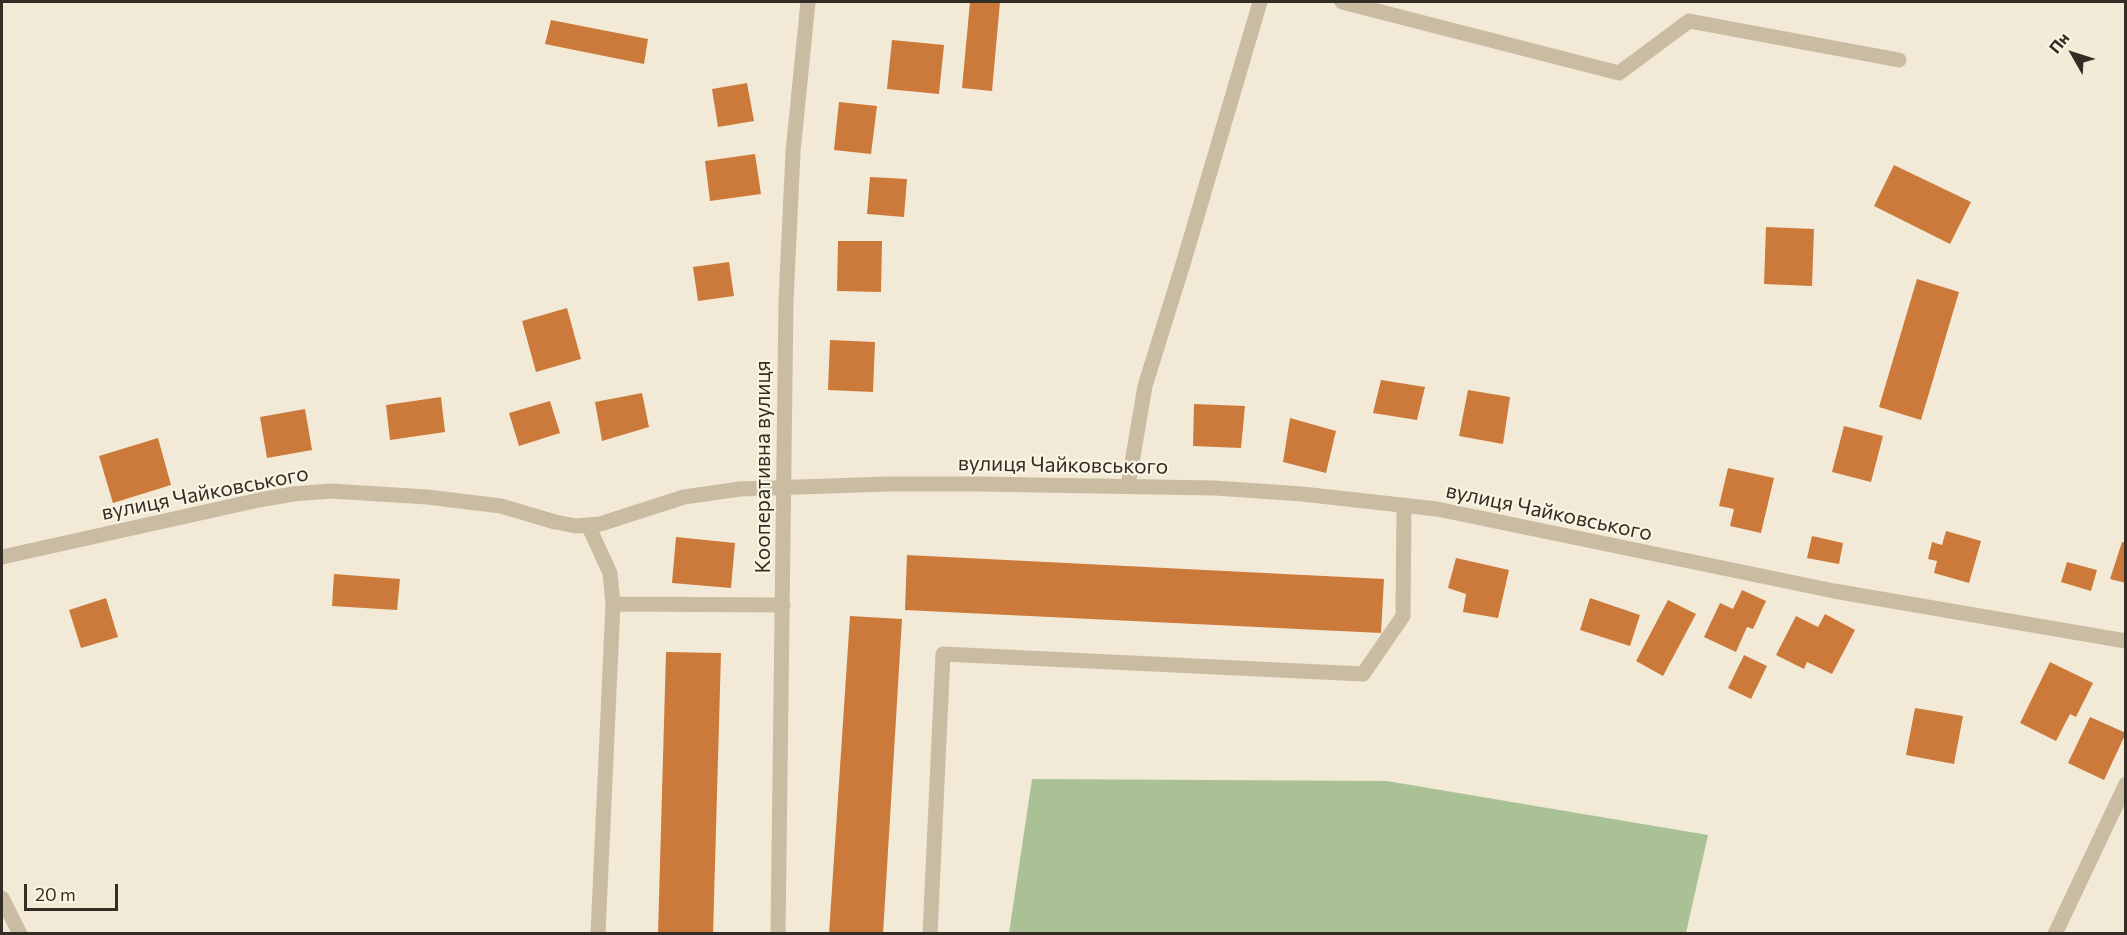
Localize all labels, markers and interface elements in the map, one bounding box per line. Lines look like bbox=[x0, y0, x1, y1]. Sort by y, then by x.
north arrow bbox=[2043, 24, 2103, 84]
text: Пн bbox=[2045, 28, 2073, 57]
street label: Кооперативна вулиця bbox=[750, 360, 776, 574]
street label: вулиця Чайковського bbox=[958, 451, 1168, 479]
street label: вулиця Чайковського bbox=[99, 461, 311, 525]
street label: вулиця Чайковського bbox=[1444, 478, 1654, 546]
scale bar bbox=[27, 872, 122, 910]
text: 20 m bbox=[35, 883, 76, 905]

